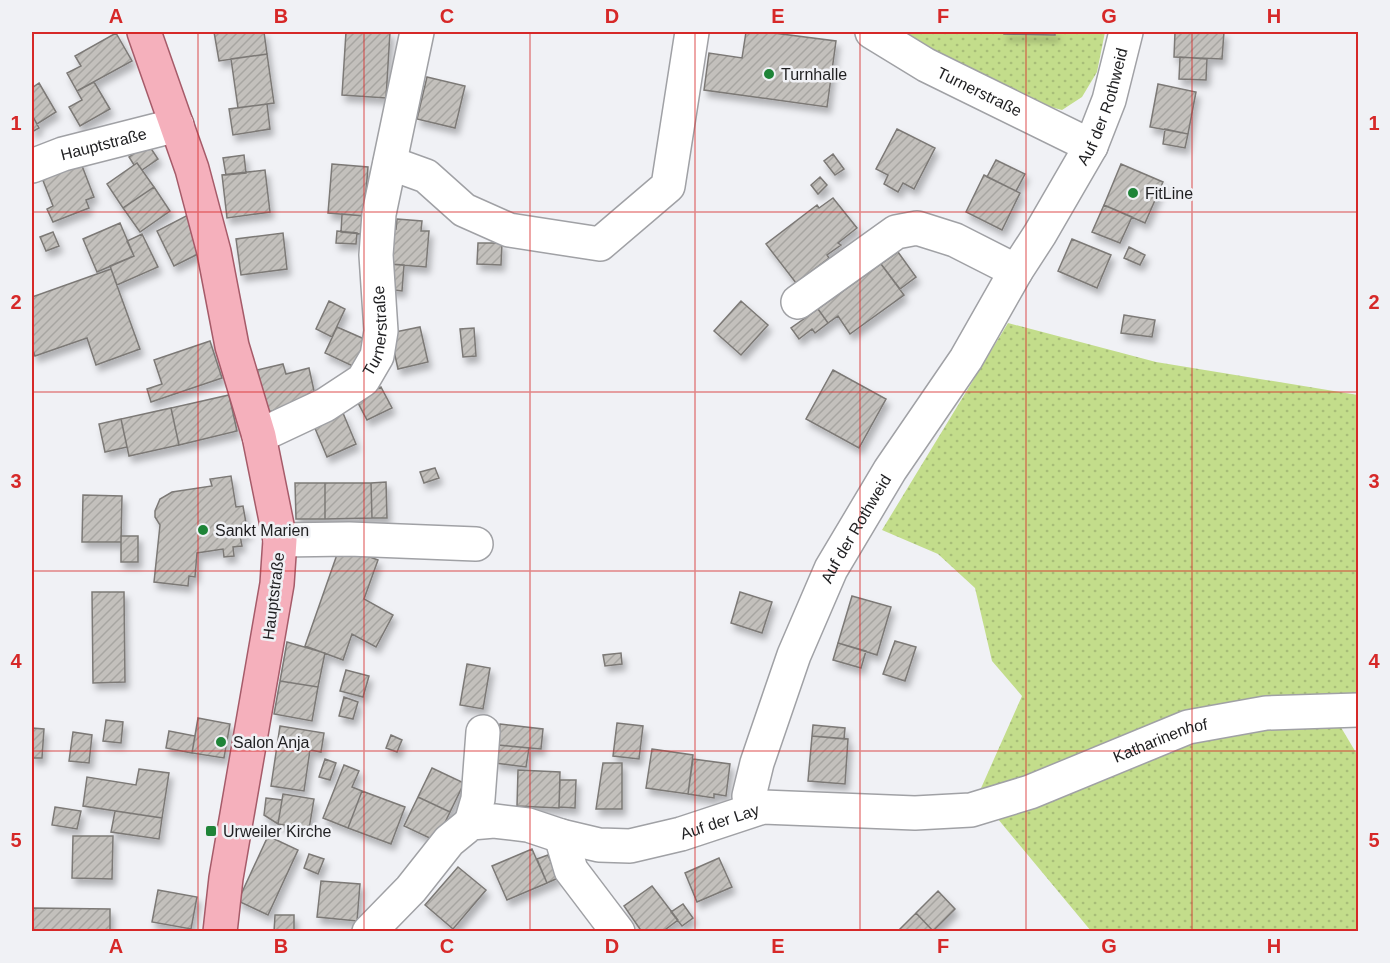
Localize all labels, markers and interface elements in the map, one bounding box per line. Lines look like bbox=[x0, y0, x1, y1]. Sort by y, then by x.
text: A bbox=[109, 5, 123, 27]
text: B bbox=[274, 5, 288, 27]
text: C bbox=[440, 5, 454, 27]
text: D bbox=[605, 5, 619, 27]
text: E bbox=[771, 5, 785, 27]
text: F bbox=[937, 5, 949, 27]
text: G bbox=[1101, 5, 1117, 27]
text: H bbox=[1267, 5, 1281, 27]
street label: Auf der Rothweid bbox=[1074, 46, 1131, 168]
street label: Turnerstraße bbox=[934, 64, 1024, 120]
place label: Turnhalle bbox=[781, 66, 847, 83]
marker: Turnhalle bbox=[762, 67, 776, 81]
text: 1 bbox=[10, 112, 22, 134]
text: 1 bbox=[1368, 112, 1380, 134]
street label: Hauptstraße bbox=[59, 125, 148, 163]
place label: FitLine bbox=[1145, 185, 1193, 202]
marker: FitLine bbox=[1126, 186, 1140, 200]
street label: Turnerstraße bbox=[359, 285, 390, 379]
text: 2 bbox=[10, 291, 22, 313]
text: 2 bbox=[1368, 291, 1380, 313]
text: 3 bbox=[10, 470, 22, 492]
text: 3 bbox=[1368, 470, 1380, 492]
street label: Auf der Rothweid bbox=[818, 472, 894, 586]
place label: Sankt Marien bbox=[215, 522, 309, 539]
marker: Sankt Marien bbox=[196, 523, 210, 537]
street label: Hauptstraße bbox=[260, 551, 287, 641]
text: 4 bbox=[10, 650, 22, 672]
text: 4 bbox=[1368, 650, 1380, 672]
street label: Katharinenhof bbox=[1111, 716, 1209, 766]
place label: Salon Anja bbox=[233, 734, 310, 751]
marker: Salon Anja bbox=[214, 735, 228, 749]
street label: Auf der Lay bbox=[678, 801, 761, 843]
place label: Urweiler Kirche bbox=[223, 823, 332, 840]
marker: Urweiler Kirche bbox=[204, 824, 218, 838]
text: 5 bbox=[10, 829, 22, 851]
text: 5 bbox=[1368, 829, 1380, 851]
text: A bbox=[109, 935, 123, 957]
text: B bbox=[274, 935, 288, 957]
text: C bbox=[440, 935, 454, 957]
text: D bbox=[605, 935, 619, 957]
text: E bbox=[771, 935, 785, 957]
text: F bbox=[937, 935, 949, 957]
text: G bbox=[1101, 935, 1117, 957]
text: H bbox=[1267, 935, 1281, 957]

